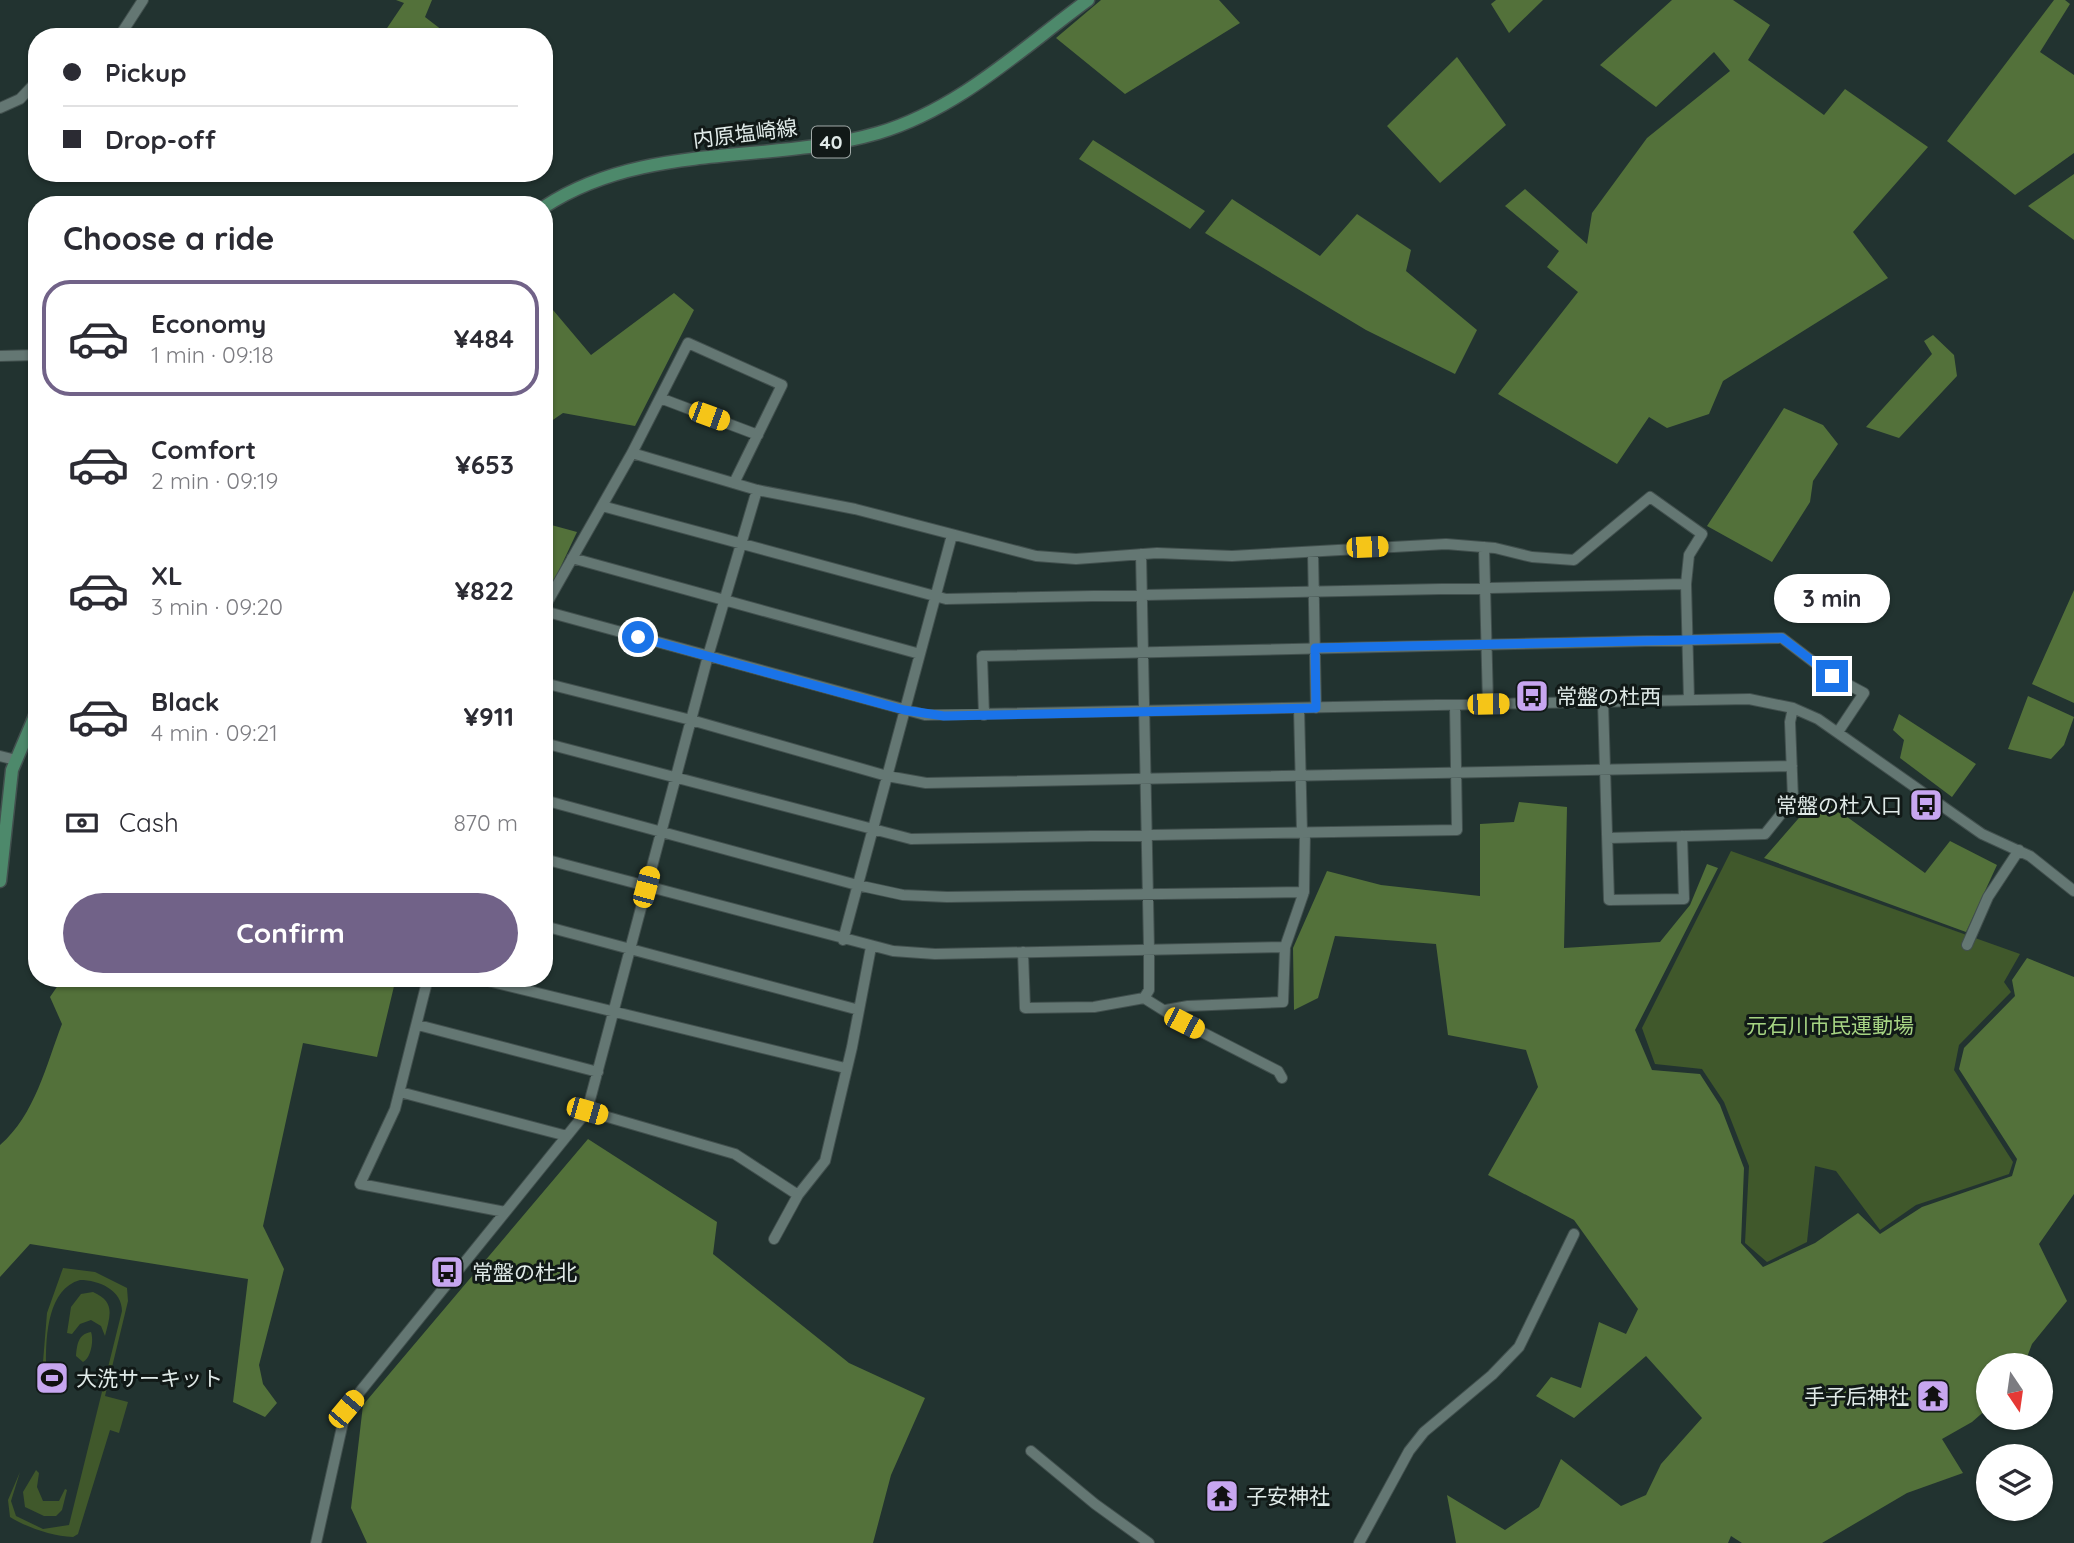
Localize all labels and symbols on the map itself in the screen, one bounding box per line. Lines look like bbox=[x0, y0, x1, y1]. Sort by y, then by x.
street label: 内原塩崎線 bbox=[691, 114, 799, 152]
road number: 40 bbox=[812, 126, 850, 158]
car bbox=[686, 399, 733, 433]
car bbox=[1346, 536, 1389, 558]
callout: 3 min bbox=[1774, 574, 1890, 624]
route start bbox=[622, 621, 654, 653]
route end bbox=[1816, 660, 1848, 692]
bus stop icon: 常盤の杜西 bbox=[1513, 677, 1551, 715]
place label: 常盤の杜西 bbox=[1556, 683, 1661, 709]
car bbox=[1467, 693, 1510, 715]
bus stop icon: 常盤の杜入口 bbox=[1907, 786, 1945, 824]
place label: 常盤の杜入口 bbox=[1776, 792, 1902, 818]
car bbox=[631, 864, 662, 910]
car bbox=[1161, 1004, 1208, 1042]
park label: 元石川市民運動場 bbox=[1746, 1012, 1914, 1038]
car bbox=[564, 1095, 611, 1127]
bus stop icon: 常盤の杜北 bbox=[428, 1253, 466, 1291]
place label: 常盤の杜北 bbox=[472, 1259, 577, 1285]
north arrow bbox=[1976, 1353, 2053, 1430]
sports icon: 大洗サーキット bbox=[33, 1359, 71, 1397]
place label: 大洗サーキット bbox=[76, 1365, 223, 1391]
temple icon: 手子后神社 bbox=[1914, 1377, 1952, 1415]
place label: 手子后神社 bbox=[1804, 1383, 1909, 1409]
car bbox=[325, 1386, 368, 1432]
temple icon: 子安神社 bbox=[1203, 1477, 1241, 1515]
place label: 子安神社 bbox=[1246, 1483, 1330, 1509]

